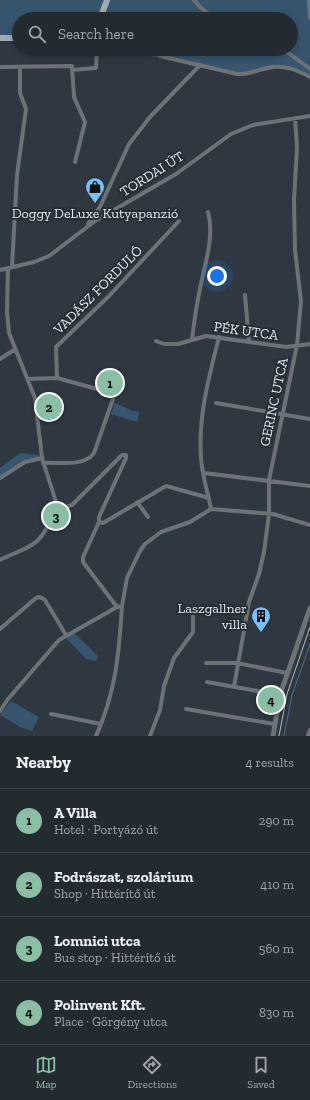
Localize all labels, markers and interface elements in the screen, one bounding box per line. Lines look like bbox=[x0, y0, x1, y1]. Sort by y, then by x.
search box bbox=[12, 12, 298, 56]
icon: search bbox=[26, 23, 48, 45]
text: Search here bbox=[58, 25, 134, 43]
street label: TORDAI ÚT bbox=[117, 147, 187, 200]
shop icon: Doggy DeLuxe Kutyapanzió bbox=[84, 176, 106, 204]
place label: Doggy DeLuxe Kutyapanzió bbox=[12, 205, 178, 222]
street label: VADÁSZ FORDULÓ bbox=[49, 242, 146, 339]
your location bbox=[207, 266, 227, 286]
street label: PÉK UTCA bbox=[213, 318, 280, 344]
street label: GERINC UTCA bbox=[256, 355, 292, 448]
pin: 1 bbox=[97, 368, 123, 398]
pin: 2 bbox=[36, 392, 62, 422]
pin: 3 bbox=[43, 501, 69, 531]
place label: Laszgallner villa bbox=[178, 600, 247, 633]
building icon: Laszgallner villa bbox=[250, 605, 272, 633]
pin: 4 bbox=[258, 685, 284, 715]
text: Nearby bbox=[16, 752, 71, 772]
text: 4 results bbox=[246, 755, 294, 770]
text: A Villa bbox=[54, 804, 97, 822]
text: 1 bbox=[26, 813, 32, 828]
text: 290 m bbox=[259, 813, 294, 828]
text: Hotel · Portyázó út bbox=[54, 822, 158, 837]
text: Fodrászat, szolárium bbox=[54, 868, 193, 886]
text: 2 bbox=[26, 877, 32, 892]
text: 410 m bbox=[260, 877, 294, 892]
text: Shop · Hittérítő út bbox=[54, 886, 156, 901]
text: Lomnici utca bbox=[54, 932, 141, 950]
text: 3 bbox=[26, 941, 32, 956]
text: 560 m bbox=[259, 941, 294, 956]
text: Bus stop · Hittérítő út bbox=[54, 950, 176, 965]
text: Polinvent Kft. bbox=[54, 996, 145, 1014]
text: 4 bbox=[25, 1005, 33, 1020]
text: 830 m bbox=[259, 1005, 294, 1020]
text: Place · Görgény utca bbox=[54, 1014, 167, 1029]
tab: Map bbox=[35, 1054, 57, 1091]
tab: Directions bbox=[127, 1054, 177, 1091]
tab: Saved bbox=[247, 1054, 275, 1091]

